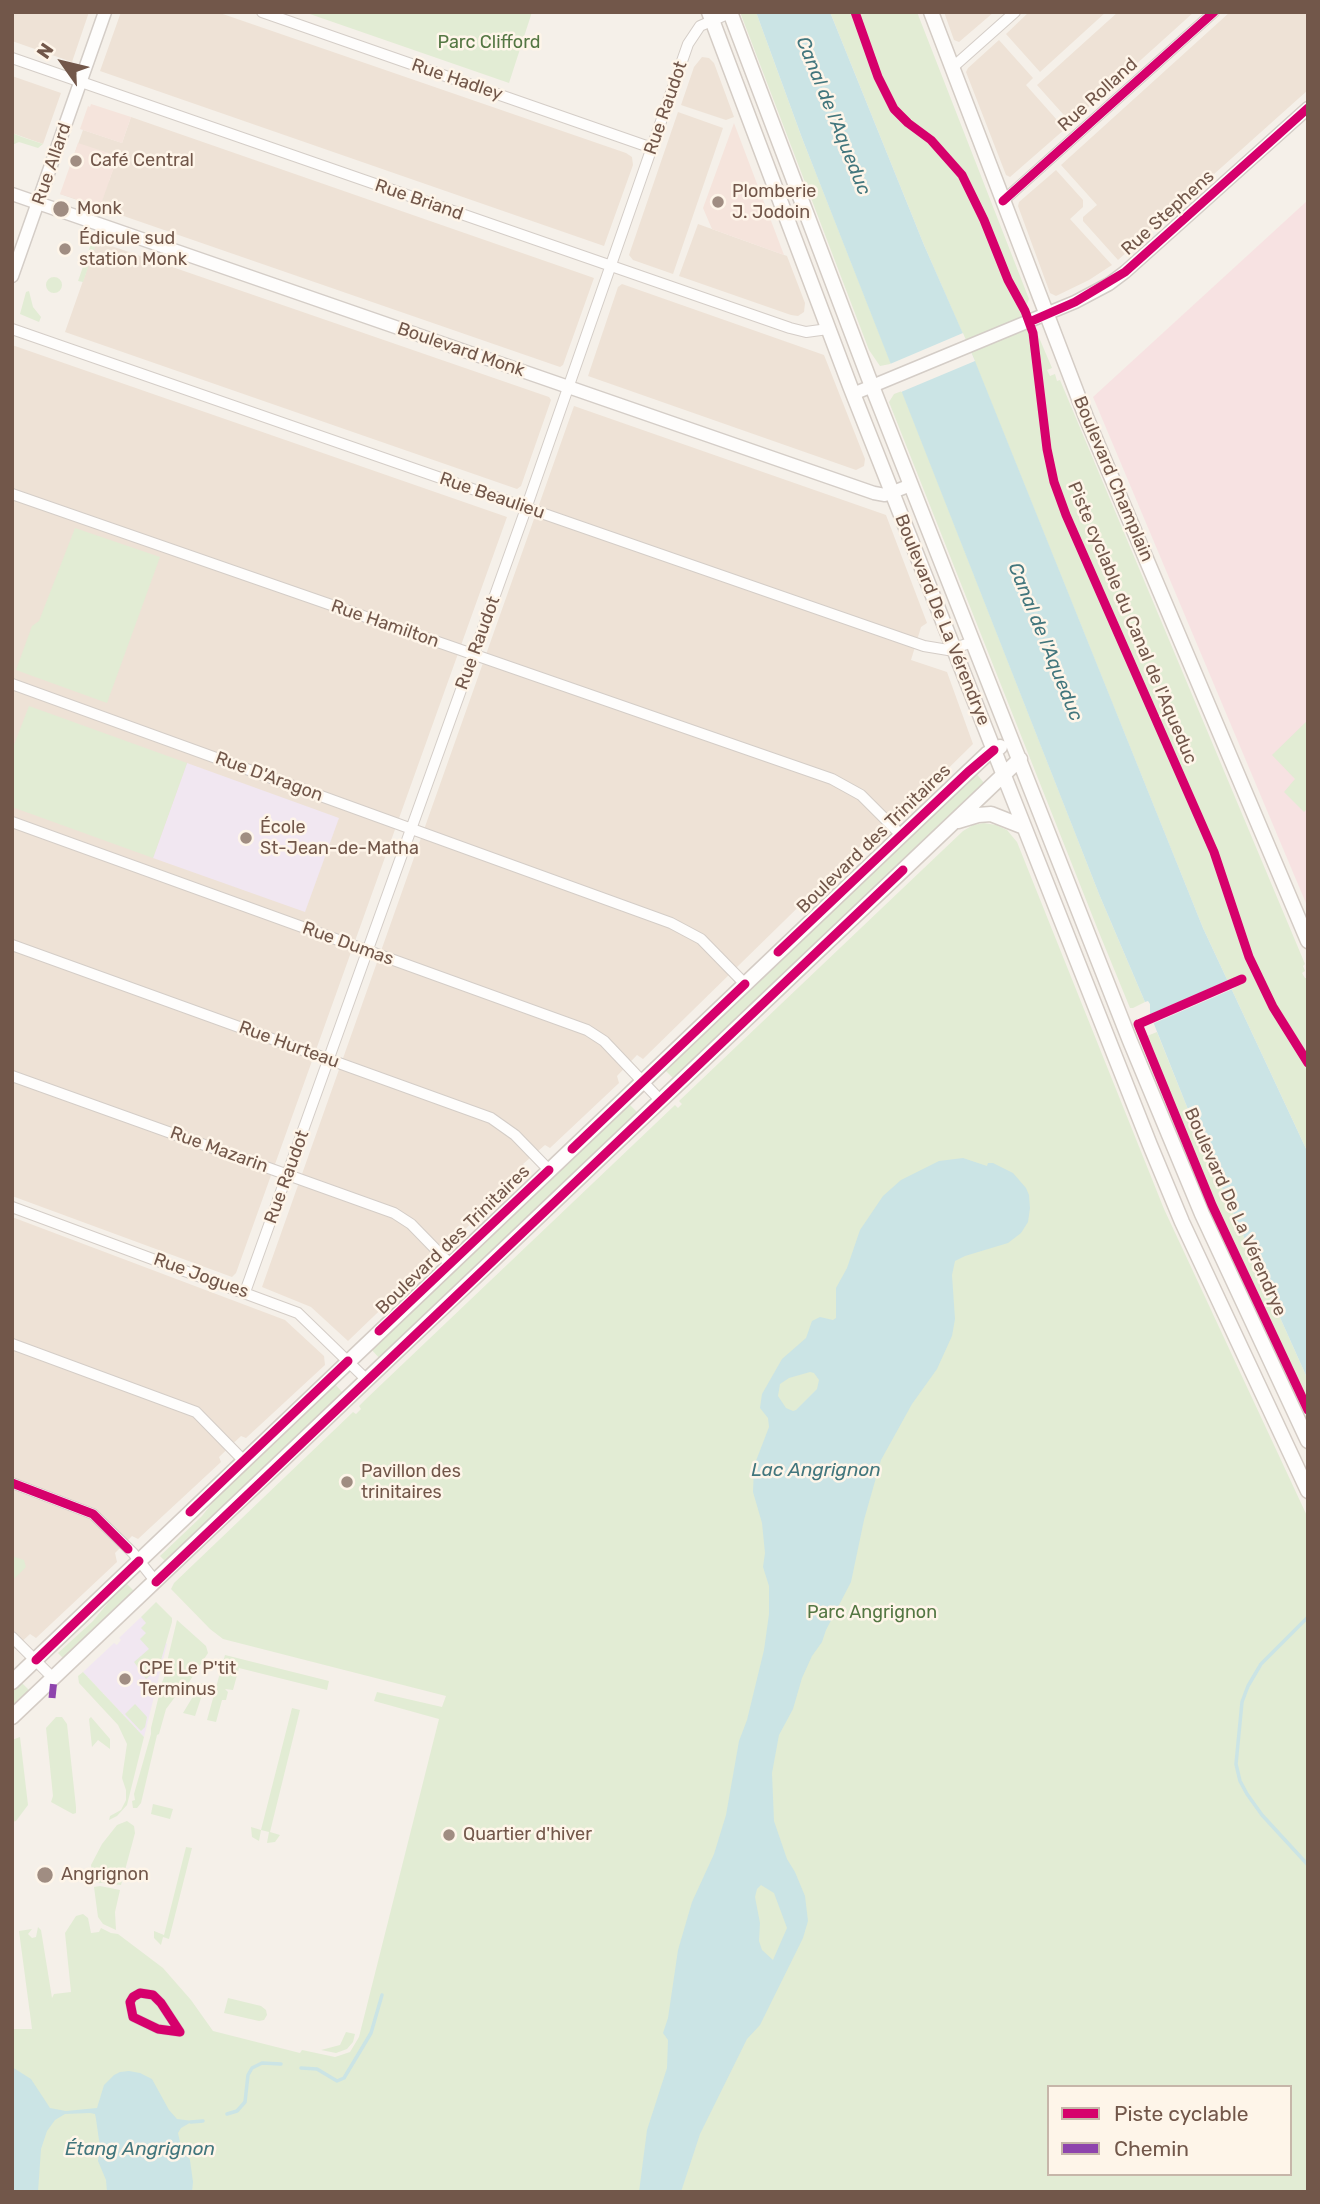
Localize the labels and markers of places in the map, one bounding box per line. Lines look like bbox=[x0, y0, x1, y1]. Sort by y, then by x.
place label: Café Central bbox=[90, 150, 194, 172]
marker: Café Central bbox=[68, 153, 84, 169]
place label: Plomberie J. Jodoin bbox=[732, 181, 816, 224]
marker: Plomberie J. Jodoin bbox=[710, 194, 726, 210]
place label: Monk bbox=[77, 198, 122, 220]
marker: Monk bbox=[51, 199, 71, 219]
place label: Édicule sud station Monk bbox=[79, 228, 187, 270]
marker: Édicule sud station Monk bbox=[57, 241, 73, 257]
place label: École St-Jean-de-Matha bbox=[260, 817, 419, 860]
marker: École St-Jean-de-Matha bbox=[238, 830, 254, 846]
place label: Pavillon des trinitaires bbox=[361, 1461, 461, 1504]
marker: Pavillon des trinitaires bbox=[339, 1474, 355, 1490]
place label: CPE Le P'tit Terminus bbox=[139, 1658, 236, 1700]
marker: CPE Le P'tit Terminus bbox=[117, 1671, 133, 1687]
place label: Quartier d'hiver bbox=[463, 1824, 592, 1846]
marker: Quartier d'hiver bbox=[441, 1827, 457, 1843]
place label: Angrignon bbox=[61, 1864, 149, 1886]
marker: Angrignon bbox=[35, 1865, 55, 1885]

